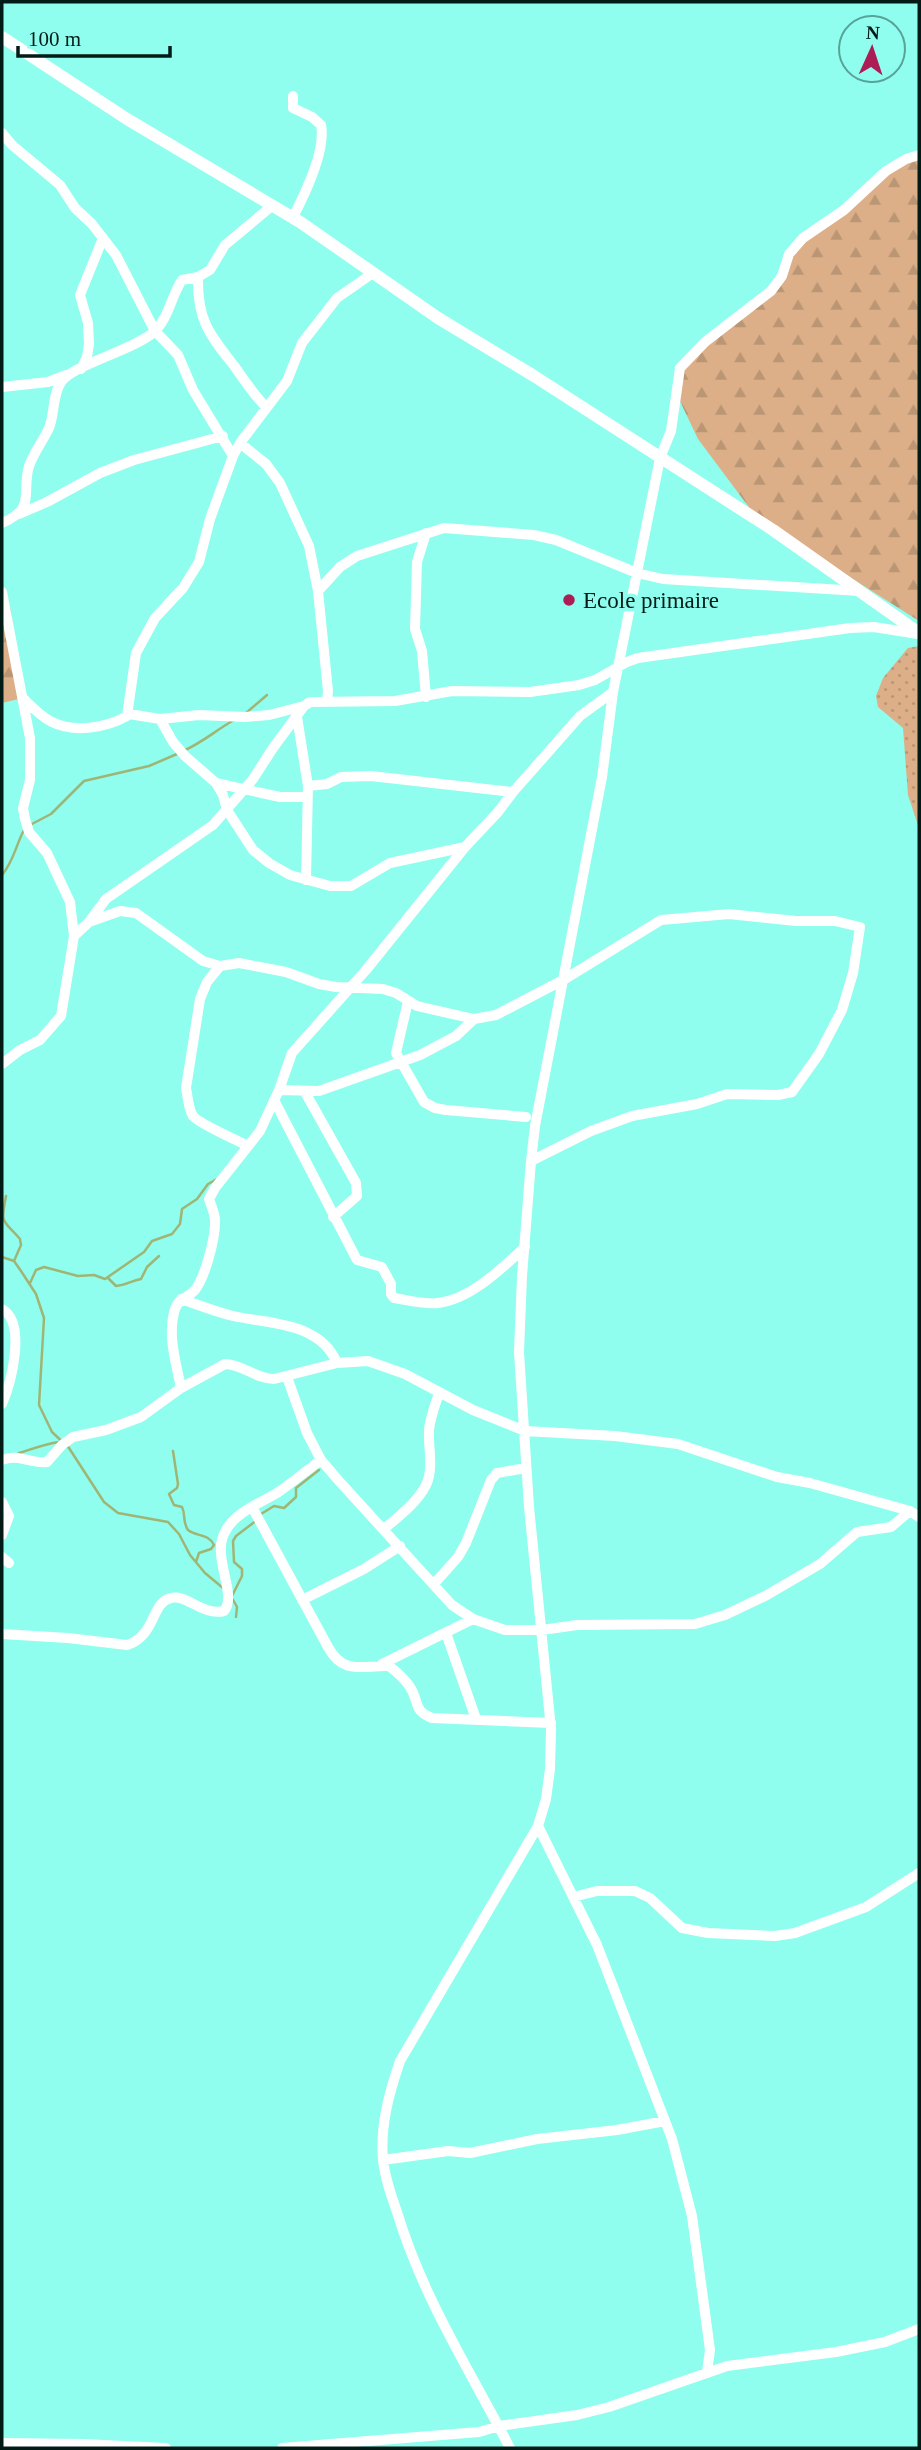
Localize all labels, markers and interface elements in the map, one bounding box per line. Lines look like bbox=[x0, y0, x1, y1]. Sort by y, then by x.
scale bar bbox=[18, 14, 170, 58]
north arrow bbox=[837, 14, 907, 84]
text: N bbox=[865, 22, 881, 43]
text: 100 m bbox=[28, 27, 81, 51]
place label: Ecole primaire bbox=[583, 588, 719, 613]
marker: Ecole primaire bbox=[561, 592, 577, 608]

